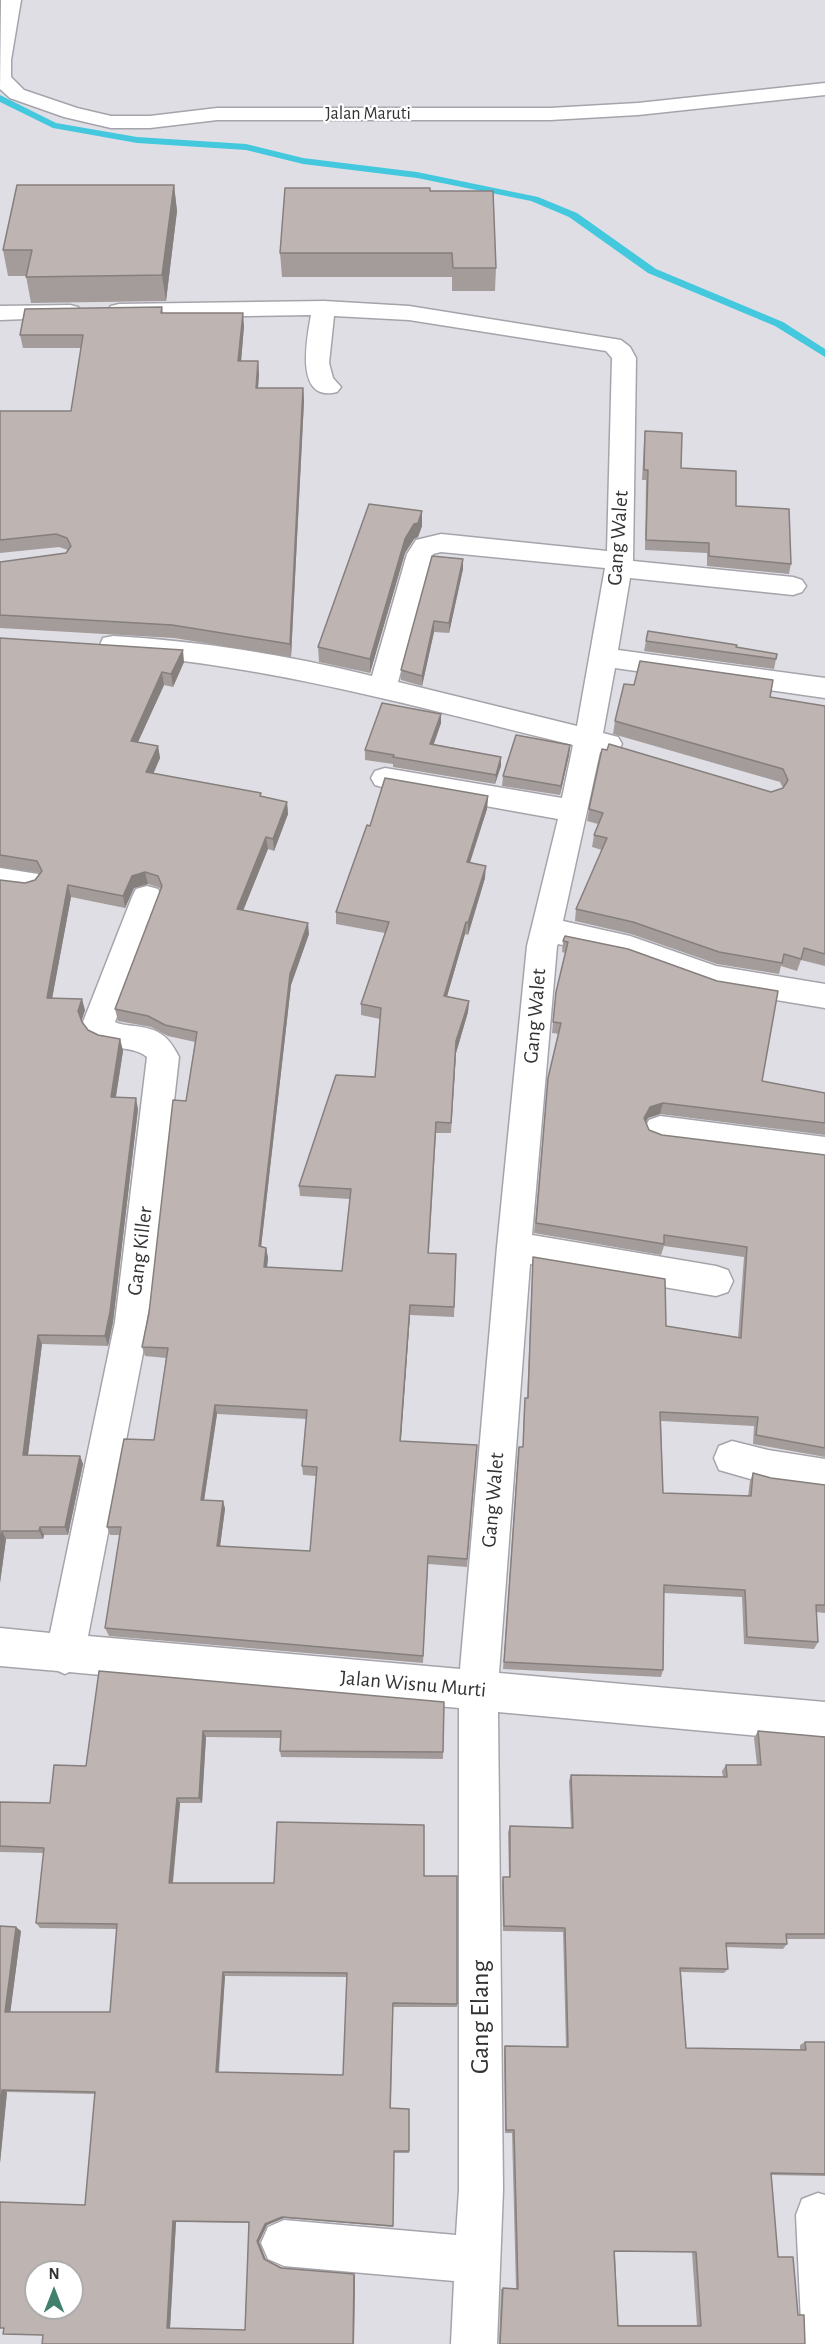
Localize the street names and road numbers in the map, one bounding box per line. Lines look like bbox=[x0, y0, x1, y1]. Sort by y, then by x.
street label: Jalan Maruti bbox=[325, 103, 411, 125]
street label: Gang Walet bbox=[602, 490, 634, 586]
street label: Gang Walet bbox=[518, 967, 552, 1065]
street label: Gang Killer bbox=[122, 1205, 158, 1297]
street label: Gang Walet bbox=[476, 1451, 510, 1549]
street label: Jalan Wisnu Murti bbox=[339, 1665, 487, 1703]
street label: Gang Elang bbox=[464, 1960, 496, 2074]

